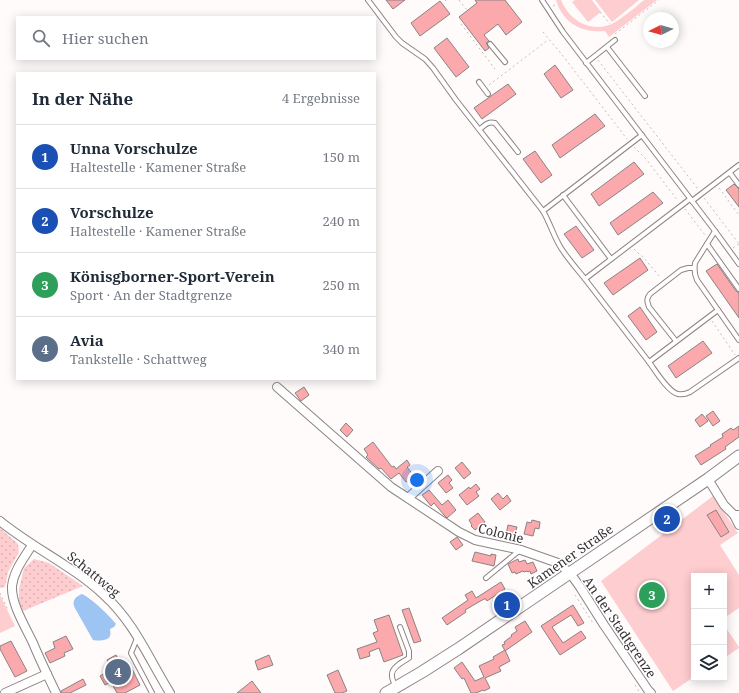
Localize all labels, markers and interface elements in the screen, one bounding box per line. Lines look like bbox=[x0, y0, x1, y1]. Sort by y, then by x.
north arrow bbox=[643, 12, 679, 48]
search box bbox=[16, 16, 376, 60]
icon: search bbox=[30, 27, 52, 49]
text: Hier suchen bbox=[62, 28, 149, 48]
text: In der Nähe bbox=[32, 87, 133, 110]
text: 4 Ergebnisse bbox=[282, 89, 360, 107]
text: Unna Vorschulze bbox=[70, 138, 198, 158]
text: 1 bbox=[41, 148, 49, 166]
text: 150 m bbox=[323, 148, 360, 166]
text: Haltestelle · Kamener Straße bbox=[70, 158, 246, 176]
text: Vorschulze bbox=[70, 202, 154, 222]
text: 2 bbox=[41, 212, 49, 230]
text: 240 m bbox=[323, 212, 360, 230]
text: Haltestelle · Kamener Straße bbox=[70, 222, 246, 240]
text: Könisgborner-Sport-Verein bbox=[70, 266, 275, 286]
text: 3 bbox=[41, 276, 49, 294]
text: 250 m bbox=[323, 276, 360, 294]
text: Sport · An der Stadtgrenze bbox=[70, 286, 232, 304]
text: Avia bbox=[70, 330, 104, 350]
text: 4 bbox=[41, 340, 49, 358]
text: 340 m bbox=[323, 340, 360, 358]
text: Tankstelle · Schattweg bbox=[70, 350, 207, 368]
your location bbox=[407, 470, 427, 490]
pin: 2 bbox=[654, 504, 680, 534]
street label: Colonie bbox=[476, 519, 526, 547]
street label: Kamener Straße bbox=[524, 520, 616, 592]
street label: Schattweg bbox=[64, 547, 124, 601]
street label: An der Stadtgrenze bbox=[579, 573, 661, 681]
map controls bbox=[691, 573, 727, 681]
button: + bbox=[691, 573, 727, 609]
pin: 3 bbox=[639, 580, 665, 610]
pin: 1 bbox=[494, 590, 520, 620]
button: − bbox=[691, 609, 727, 645]
button: layers bbox=[691, 645, 727, 681]
pin: 4 bbox=[105, 657, 131, 687]

